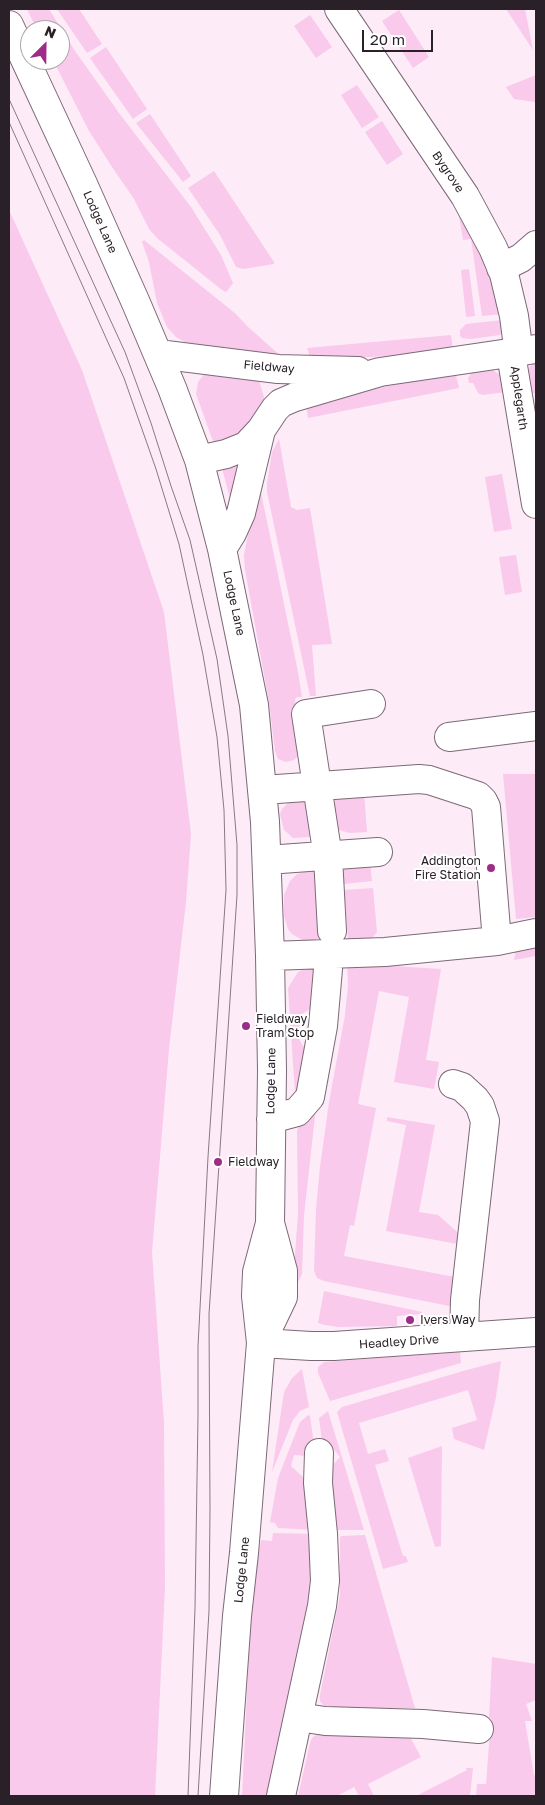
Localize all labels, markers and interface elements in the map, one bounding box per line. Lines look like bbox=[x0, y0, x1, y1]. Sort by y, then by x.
north arrow bbox=[20, 20, 70, 70]
scale bar bbox=[365, 20, 436, 52]
text: N bbox=[42, 22, 59, 42]
text: 20 m bbox=[370, 30, 405, 48]
street label: Bygrove bbox=[429, 149, 467, 195]
street label: Lodge Lane bbox=[80, 189, 120, 255]
street label: Fieldway bbox=[243, 358, 295, 376]
street label: Applegarth bbox=[507, 365, 531, 431]
street label: Lodge Lane bbox=[220, 569, 248, 637]
place label: Addington Fire Station bbox=[415, 854, 481, 882]
marker: Addington Fire Station bbox=[485, 862, 497, 874]
place label: Fieldway Tram Stop bbox=[256, 1012, 314, 1040]
marker: Fieldway Tram Stop bbox=[240, 1020, 252, 1032]
street label: Lodge Lane bbox=[263, 1048, 279, 1114]
place label: Fieldway bbox=[228, 1155, 279, 1169]
marker: Fieldway bbox=[212, 1156, 224, 1168]
place label: Ivers Way bbox=[420, 1313, 476, 1327]
marker: Ivers Way bbox=[404, 1314, 416, 1326]
street label: Headley Drive bbox=[359, 1332, 439, 1352]
street label: Lodge Lane bbox=[231, 1536, 253, 1604]

